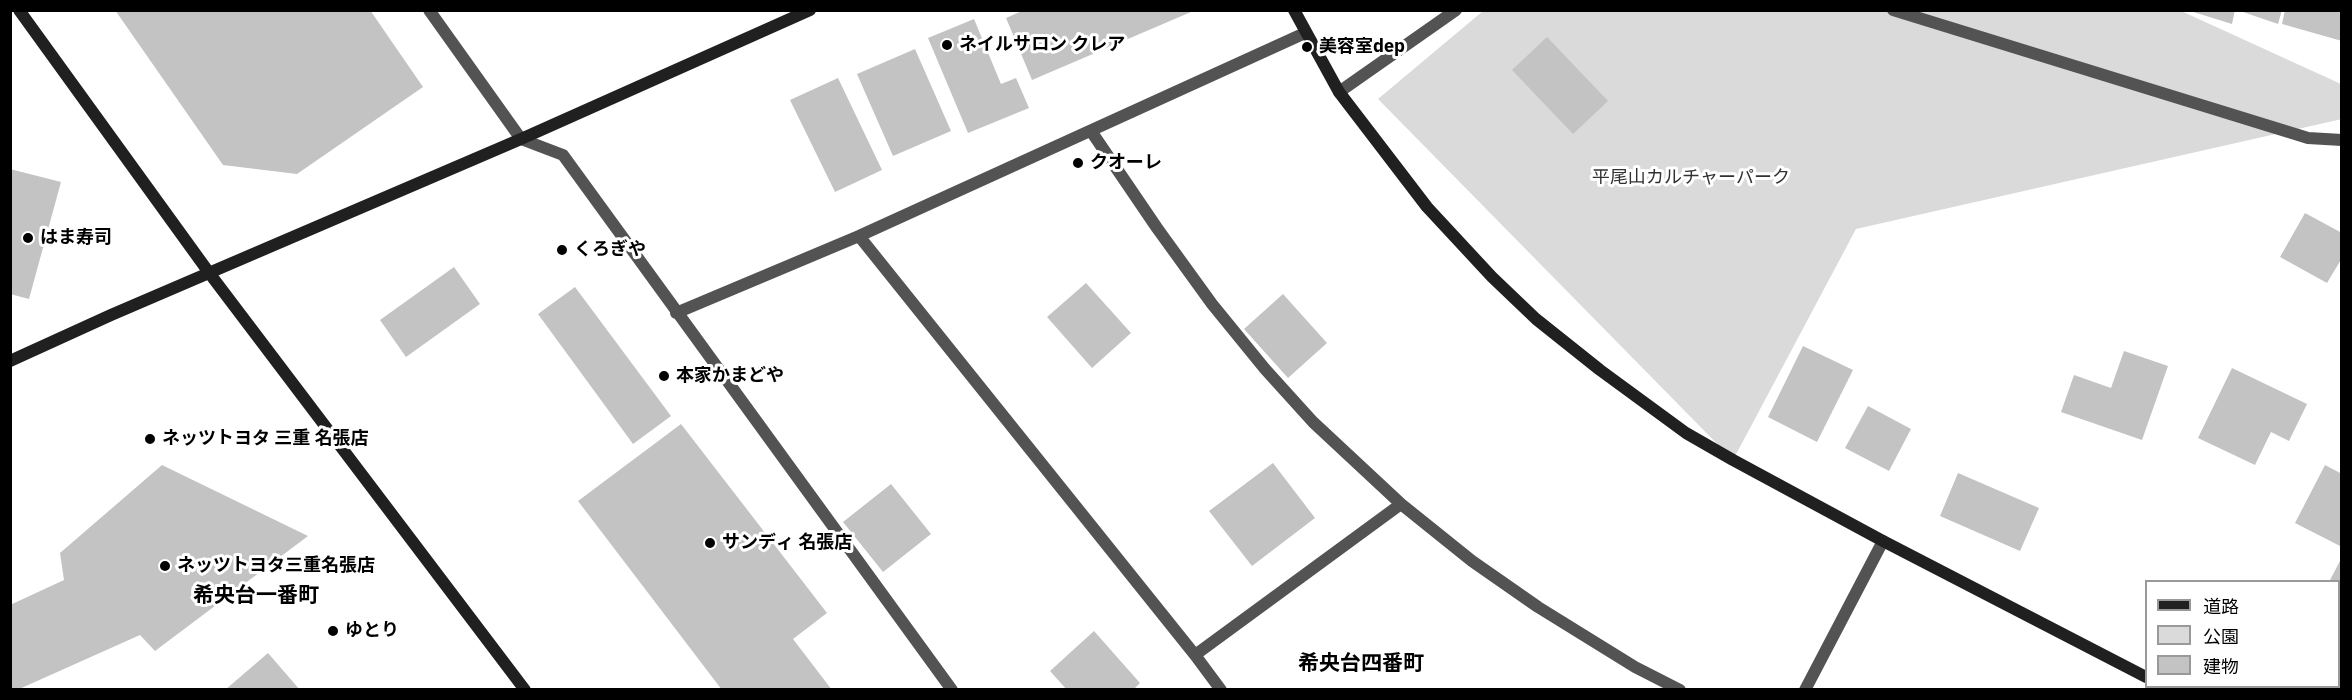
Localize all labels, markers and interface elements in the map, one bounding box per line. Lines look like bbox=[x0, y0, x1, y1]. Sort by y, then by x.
place label: ネイルサロン クレア bbox=[959, 34, 1125, 56]
place label: 美容室dep bbox=[1319, 36, 1405, 58]
marker: ネイルサロン クレア bbox=[940, 38, 954, 52]
marker: 美容室dep bbox=[1300, 40, 1314, 54]
place label: クオーレ bbox=[1090, 152, 1162, 174]
marker: クオーレ bbox=[1071, 156, 1085, 170]
park label: 平尾山カルチャーパーク bbox=[1592, 167, 1790, 189]
place label: はま寿司 bbox=[40, 227, 112, 249]
marker: はま寿司 bbox=[21, 231, 35, 245]
place label: くろぎや bbox=[574, 239, 646, 261]
marker: くろぎや bbox=[555, 243, 569, 257]
place label: 本家かまどや bbox=[676, 365, 784, 387]
marker: 本家かまどや bbox=[657, 369, 671, 383]
place label: ネッツトヨタ 三重 名張店 bbox=[162, 428, 368, 450]
marker: ネッツトヨタ 三重 名張店 bbox=[143, 432, 157, 446]
place label: サンディ 名張店 bbox=[722, 532, 852, 554]
marker: サンディ 名張店 bbox=[703, 536, 717, 550]
place label: ネッツトヨタ三重名張店 bbox=[177, 555, 375, 577]
marker: ネッツトヨタ三重名張店 bbox=[158, 559, 172, 573]
legend bbox=[2145, 580, 2340, 688]
district label: 希央台一番町 bbox=[193, 583, 319, 609]
text: 道路 bbox=[2203, 595, 2239, 618]
place label: ゆとり bbox=[345, 620, 399, 642]
marker: ゆとり bbox=[326, 624, 340, 638]
text: 公園 bbox=[2203, 625, 2239, 648]
district label: 希央台四番町 bbox=[1298, 651, 1424, 677]
text: 建物 bbox=[2203, 655, 2239, 678]

